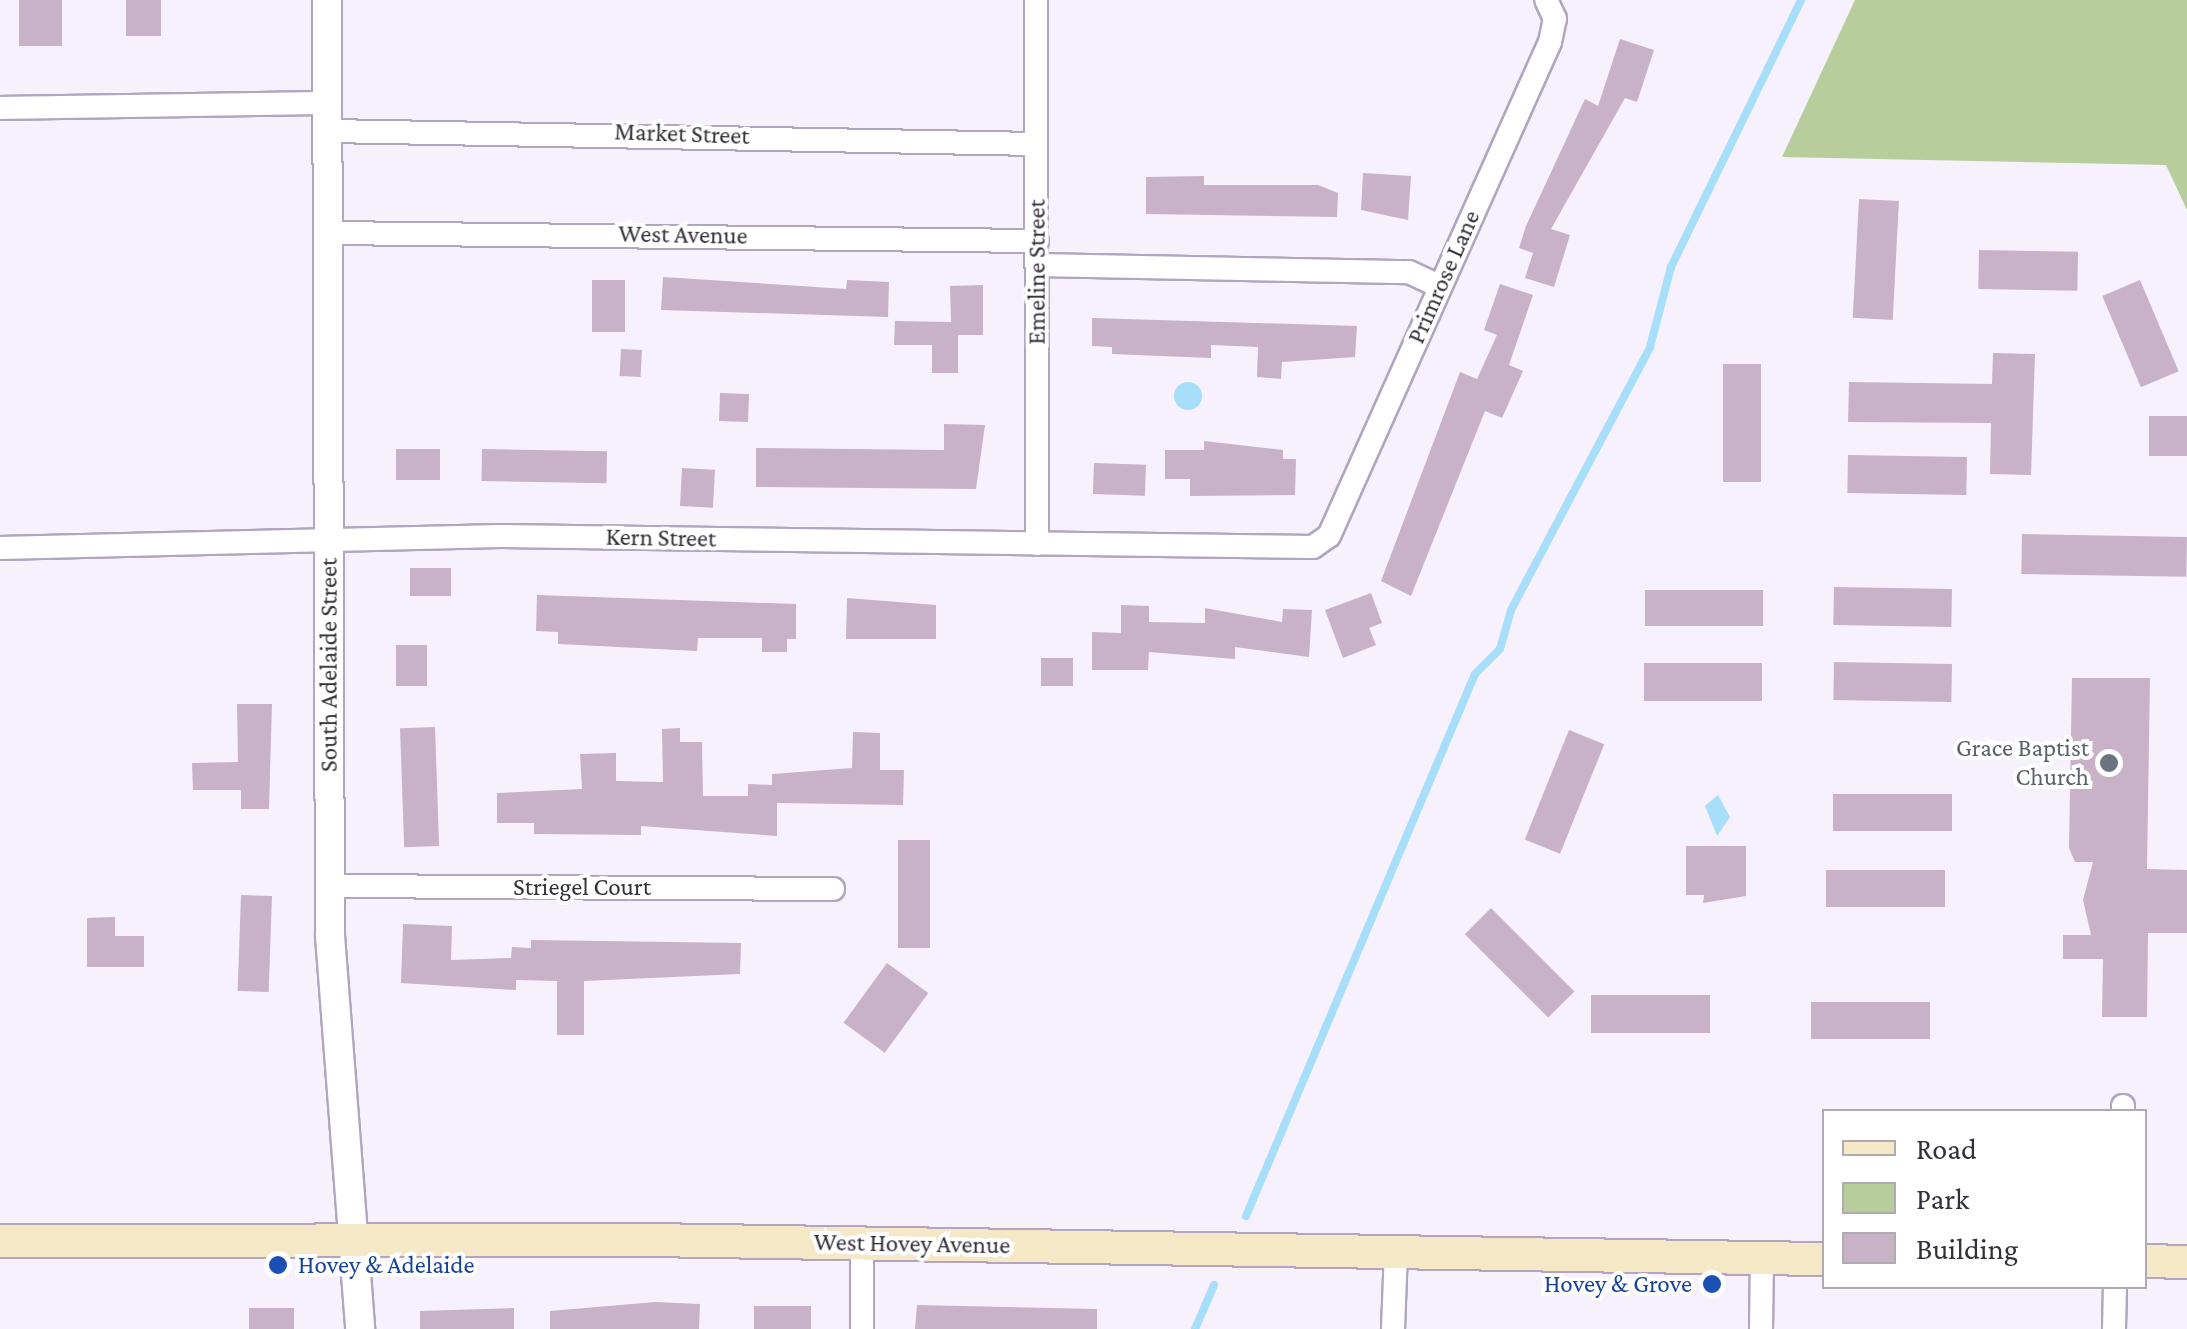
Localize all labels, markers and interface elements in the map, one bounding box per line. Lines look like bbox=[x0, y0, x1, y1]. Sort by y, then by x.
street label: Market Street bbox=[614, 117, 750, 151]
street label: Emeline Street bbox=[1022, 199, 1052, 345]
street label: Primrose Lane bbox=[1401, 206, 1487, 348]
street label: West Avenue bbox=[618, 219, 748, 251]
street label: Kern Street bbox=[605, 522, 717, 554]
street label: South Adelaide Street bbox=[314, 558, 344, 772]
place label: Grace Baptist Church bbox=[1956, 734, 2089, 793]
marker: Grace Baptist Church bbox=[2098, 752, 2120, 774]
street label: Striegel Court bbox=[513, 872, 651, 902]
legend bbox=[1822, 1109, 2147, 1289]
text: Road bbox=[1916, 1132, 1977, 1165]
text: Park bbox=[1916, 1182, 1969, 1215]
street label: West Hovey Avenue bbox=[813, 1227, 1011, 1261]
text: Building bbox=[1916, 1232, 2018, 1265]
place label: Hovey & Adelaide bbox=[298, 1250, 474, 1280]
marker: Hovey & Adelaide bbox=[267, 1254, 289, 1276]
place label: Hovey & Grove bbox=[1544, 1269, 1692, 1299]
marker: Hovey & Grove bbox=[1701, 1273, 1723, 1295]

